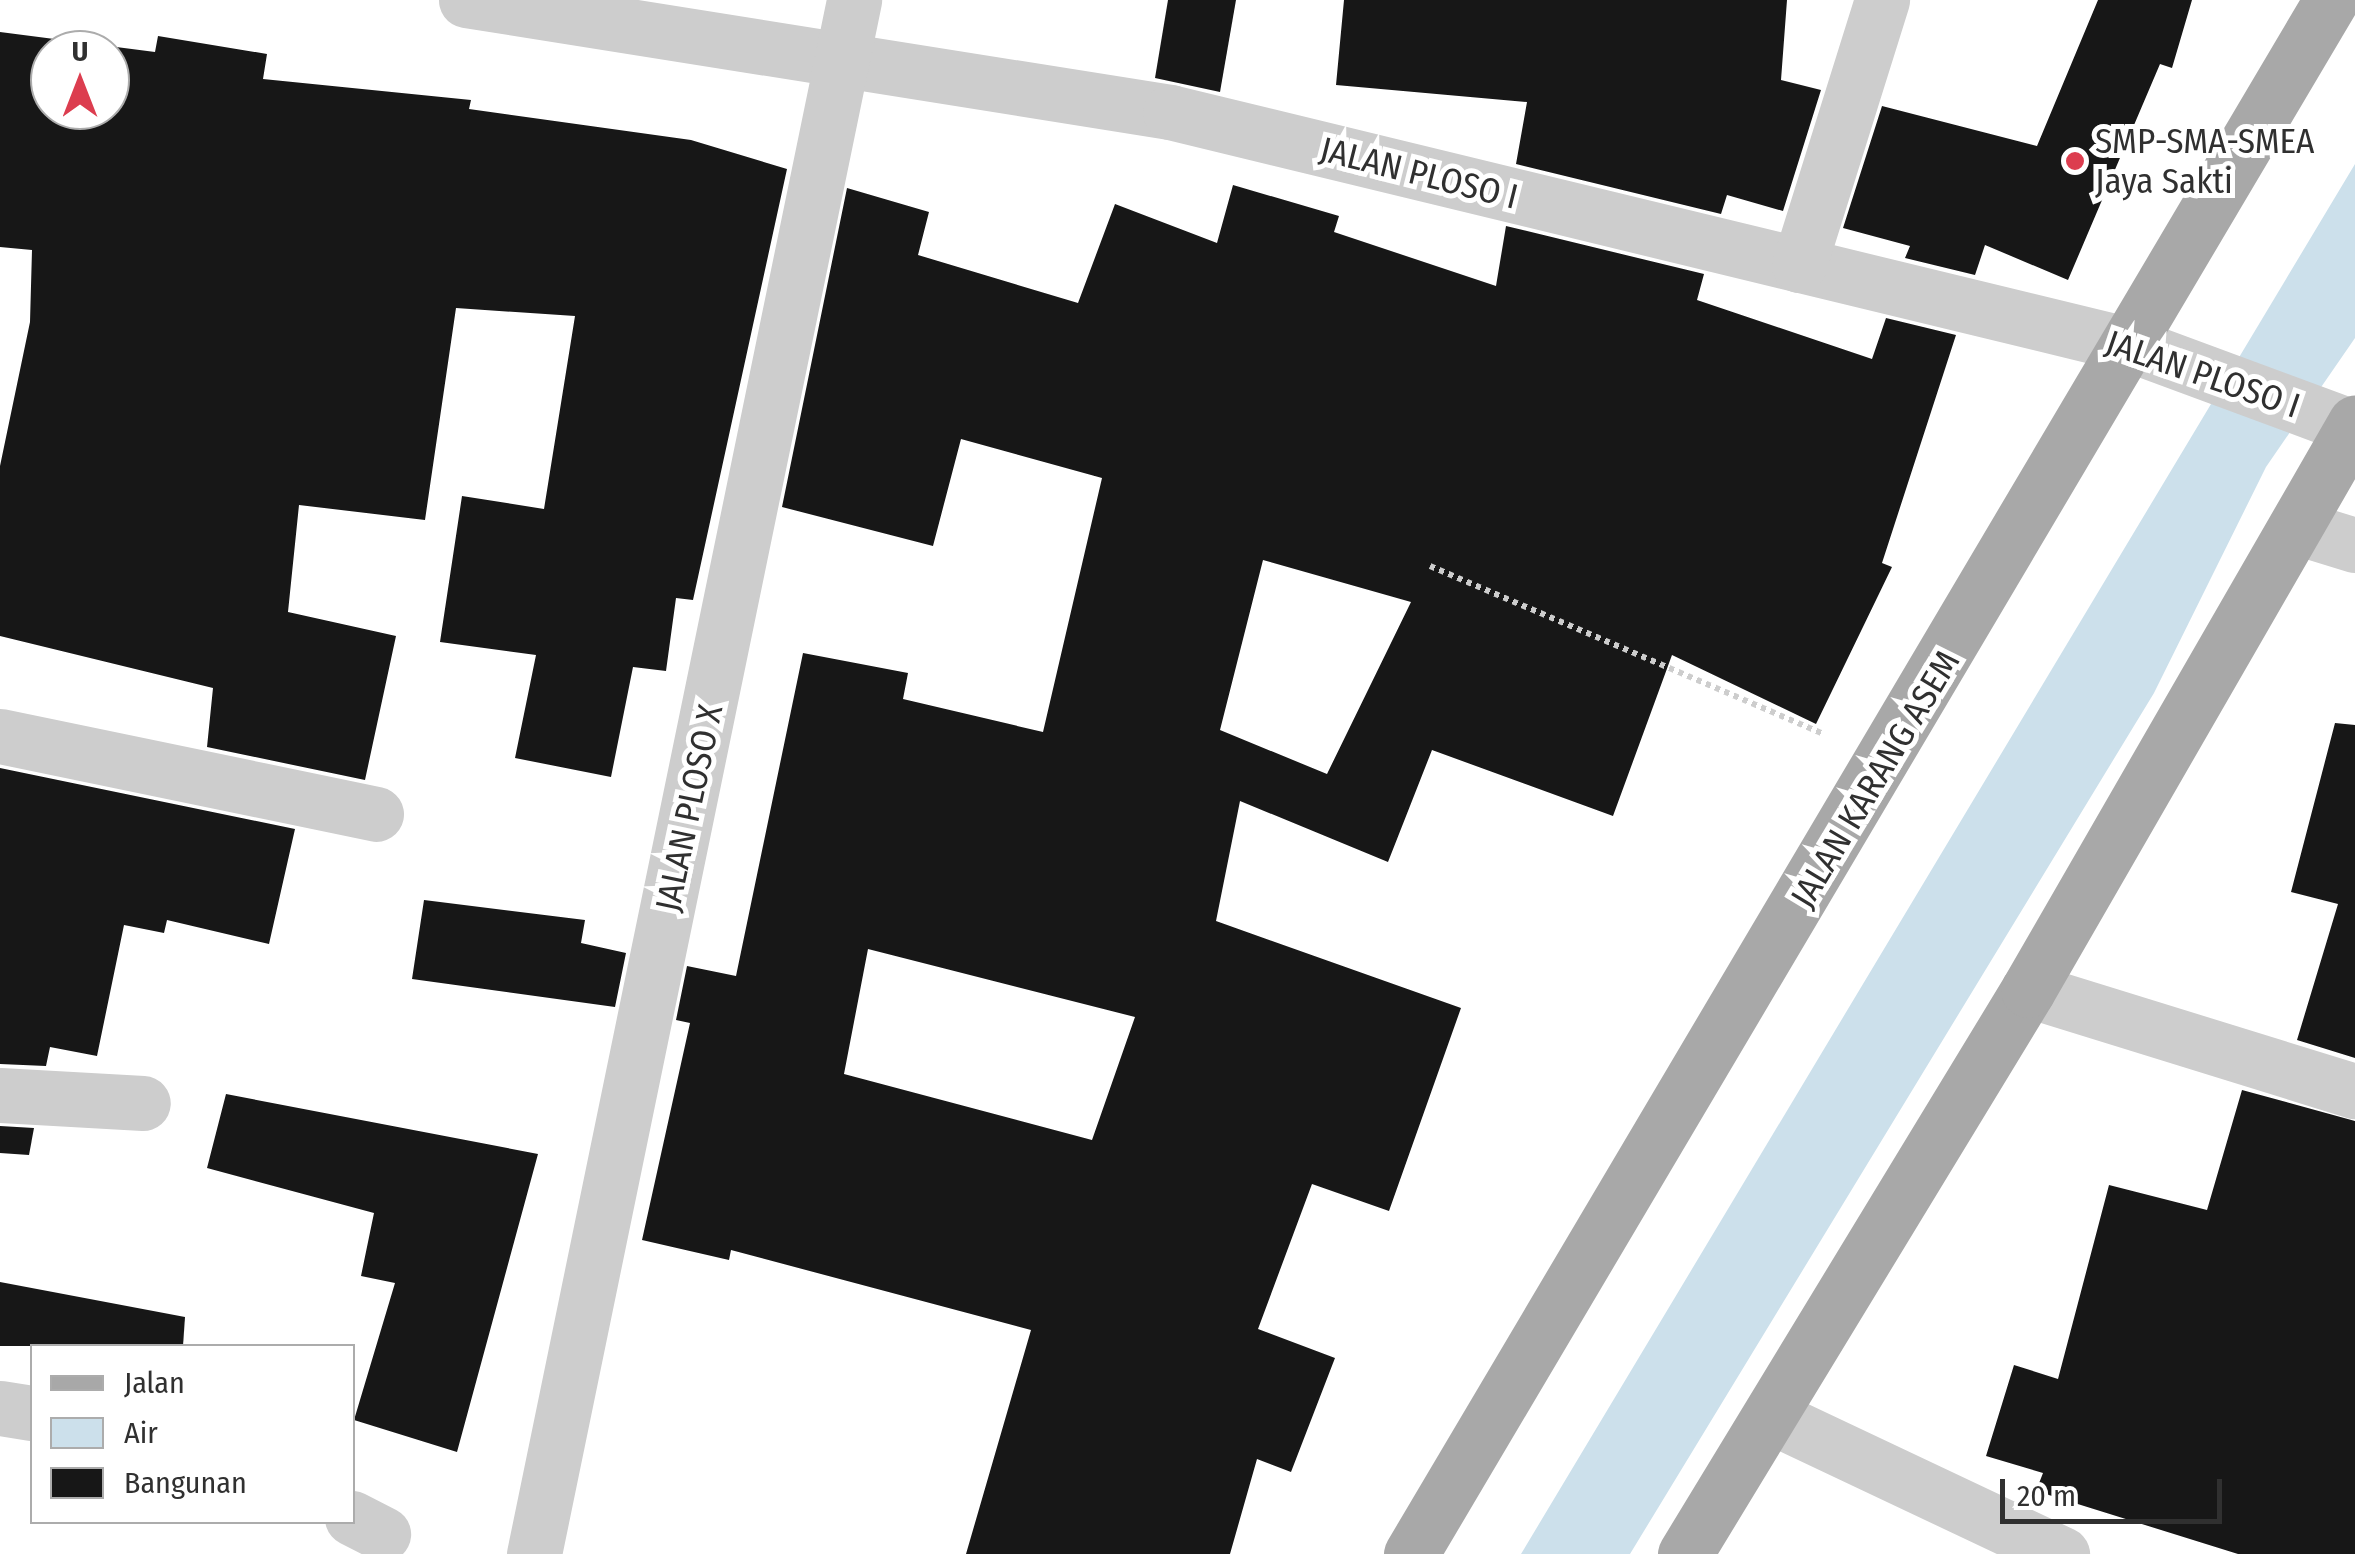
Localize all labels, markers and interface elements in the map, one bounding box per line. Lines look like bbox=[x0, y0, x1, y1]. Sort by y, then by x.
north arrow bbox=[30, 30, 130, 130]
text: U bbox=[72, 35, 88, 68]
place label: SMP-SMA-SMEA Jaya Sakti bbox=[2095, 120, 2314, 202]
street label: JALAN PLOSO I bbox=[1316, 128, 1522, 218]
marker: SMP-SMA-SMEA Jaya Sakti bbox=[2064, 150, 2086, 172]
street label: JALAN PLOSO I bbox=[2101, 321, 2305, 427]
street label: JALAN KARANG ASEM bbox=[1782, 643, 1968, 915]
street label: JALAN PLOSO X bbox=[647, 701, 731, 915]
legend bbox=[30, 1344, 355, 1524]
text: Jalan bbox=[124, 1365, 185, 1401]
text: Air bbox=[124, 1415, 158, 1451]
scale bar bbox=[2005, 1459, 2228, 1521]
text: Bangunan bbox=[124, 1465, 247, 1501]
text: 20 m bbox=[2017, 1478, 2076, 1514]

